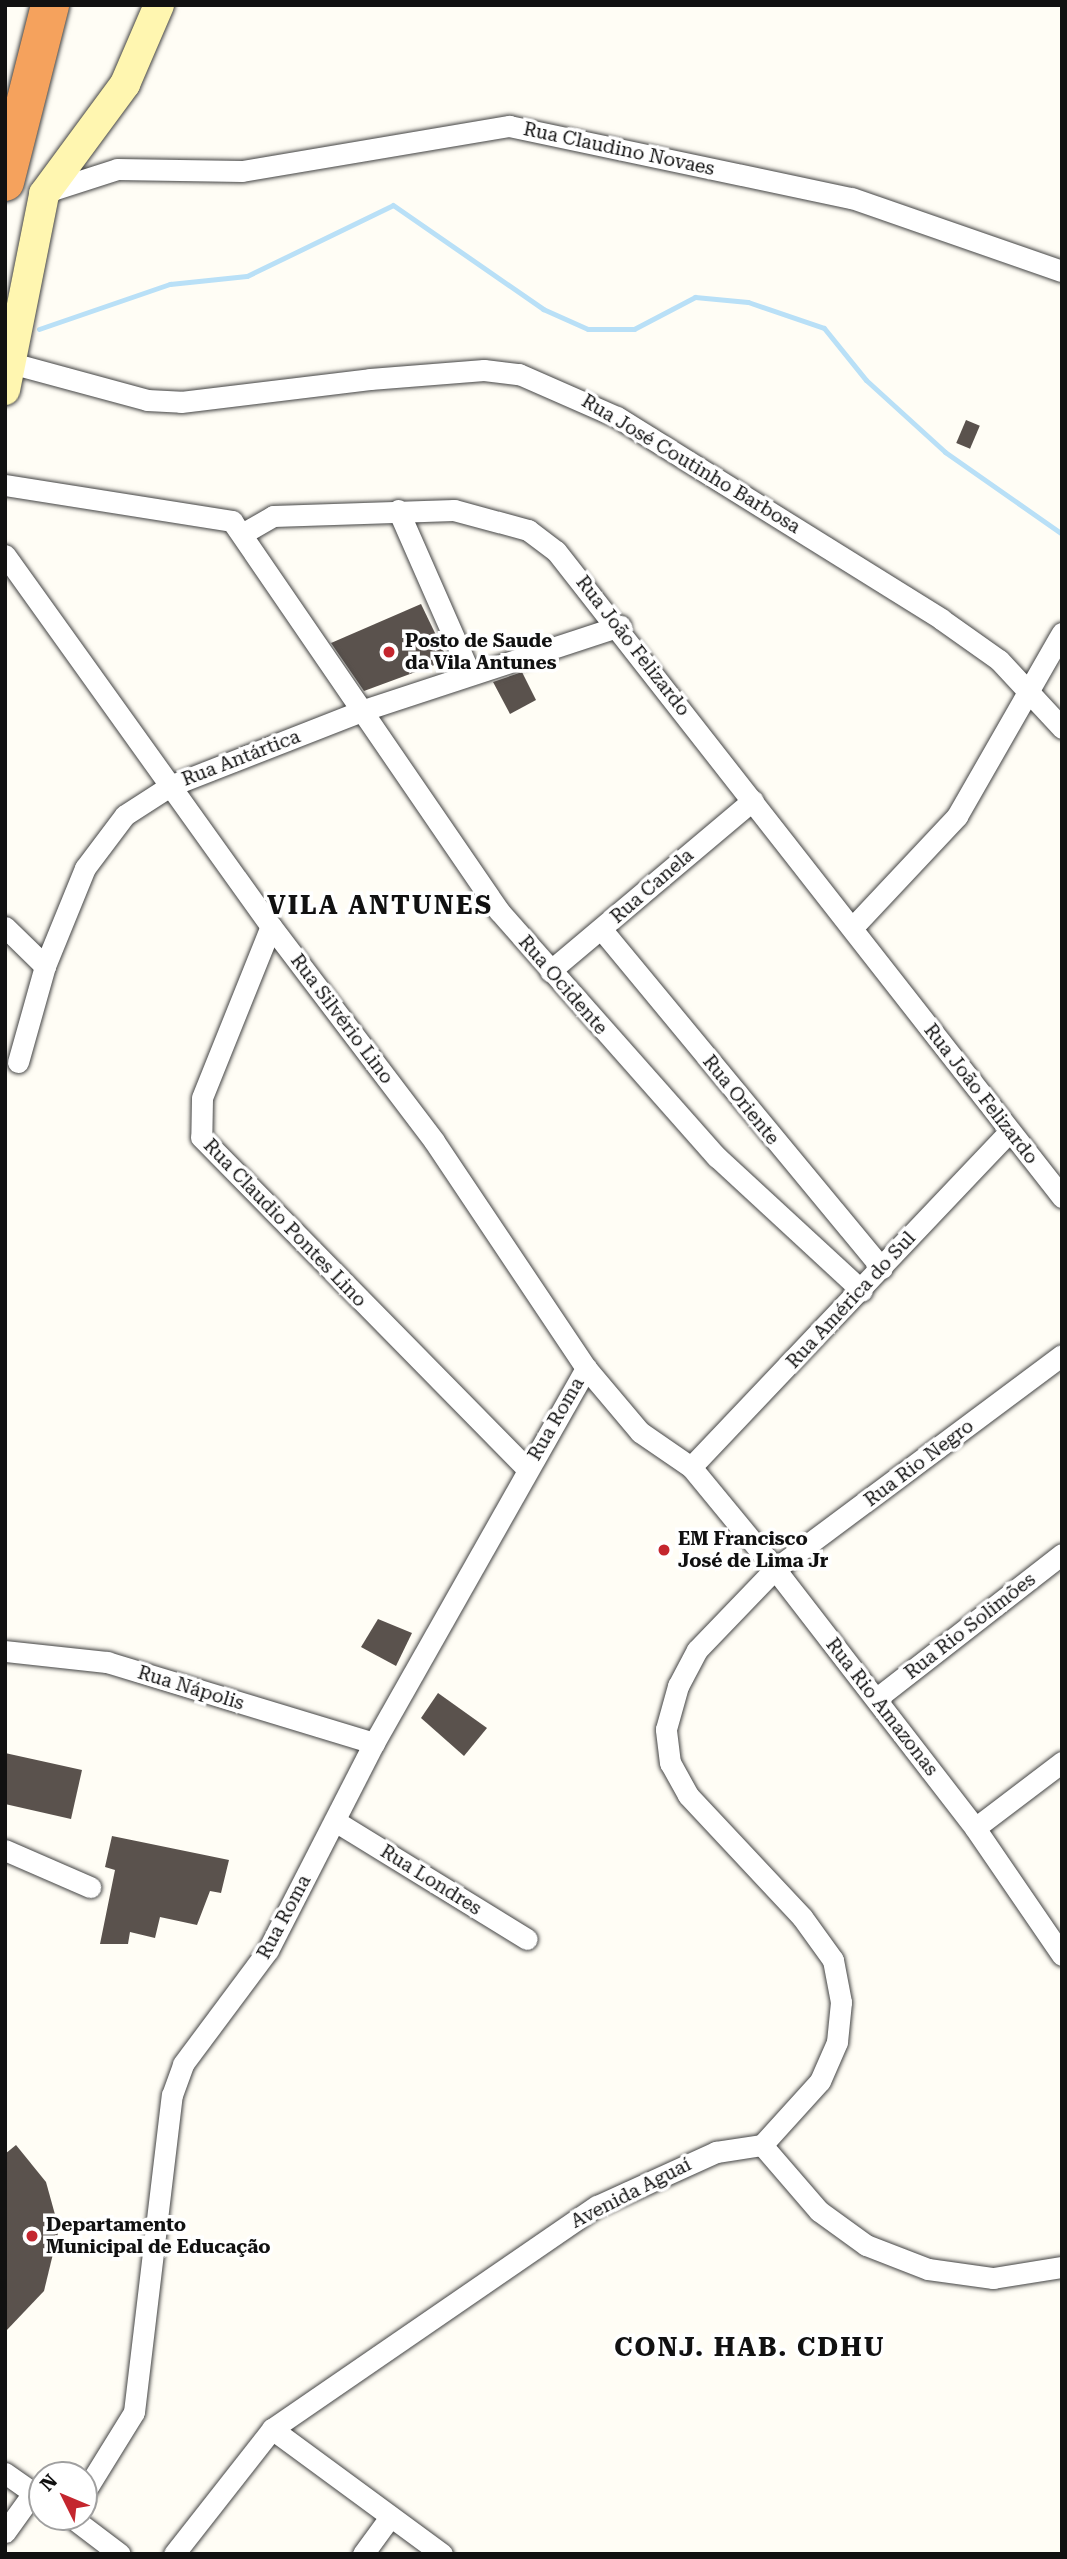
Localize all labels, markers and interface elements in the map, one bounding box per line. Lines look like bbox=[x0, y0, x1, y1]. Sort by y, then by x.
street label: Rua Claudino Novaes bbox=[521, 118, 717, 180]
street label: Rua José Coutinho Barbosa bbox=[578, 390, 804, 538]
street label: Rua João Felizardo bbox=[571, 571, 695, 721]
place label: Posto de Saude da Vila Antunes bbox=[405, 630, 556, 674]
marker: Posto de Saude da Vila Antunes bbox=[379, 642, 399, 662]
street label: Rua Antártica bbox=[179, 725, 303, 791]
street label: Rua Canela bbox=[606, 844, 698, 928]
district label: VILA ANTUNES bbox=[268, 890, 492, 922]
street label: Rua Ocidente bbox=[514, 931, 612, 1039]
street label: Rua Silvério Lino bbox=[286, 950, 398, 1088]
street label: Rua João Felizardo bbox=[919, 1019, 1043, 1169]
street label: Rua Oriente bbox=[698, 1051, 784, 1149]
street label: Rua Claudio Pontes Lino bbox=[199, 1134, 371, 1312]
street label: Rua América do Sul bbox=[782, 1227, 920, 1373]
street label: Rua Roma bbox=[523, 1373, 589, 1465]
street label: Rua Rio Negro bbox=[860, 1414, 978, 1512]
place label: EM Francisco José de Lima Jr bbox=[678, 1528, 828, 1572]
marker: EM Francisco José de Lima Jr bbox=[656, 1542, 672, 1558]
street label: Rua Rio Solimões bbox=[900, 1568, 1040, 1684]
street label: Rua Rio Amazonas bbox=[821, 1634, 943, 1780]
street label: Rua Nápolis bbox=[135, 1661, 247, 1715]
street label: Rua Londres bbox=[376, 1840, 486, 1920]
street label: Rua Roma bbox=[252, 1871, 316, 1963]
street label: Avenida Aguaí bbox=[567, 2153, 695, 2233]
place label: Departamento Municipal de Educação bbox=[46, 2214, 271, 2258]
marker: Departamento Municipal de Educação bbox=[24, 2228, 40, 2244]
district label: CONJ. HAB. CDHU bbox=[616, 2332, 884, 2364]
north arrow bbox=[28, 2461, 98, 2531]
text: N bbox=[35, 2470, 62, 2496]

